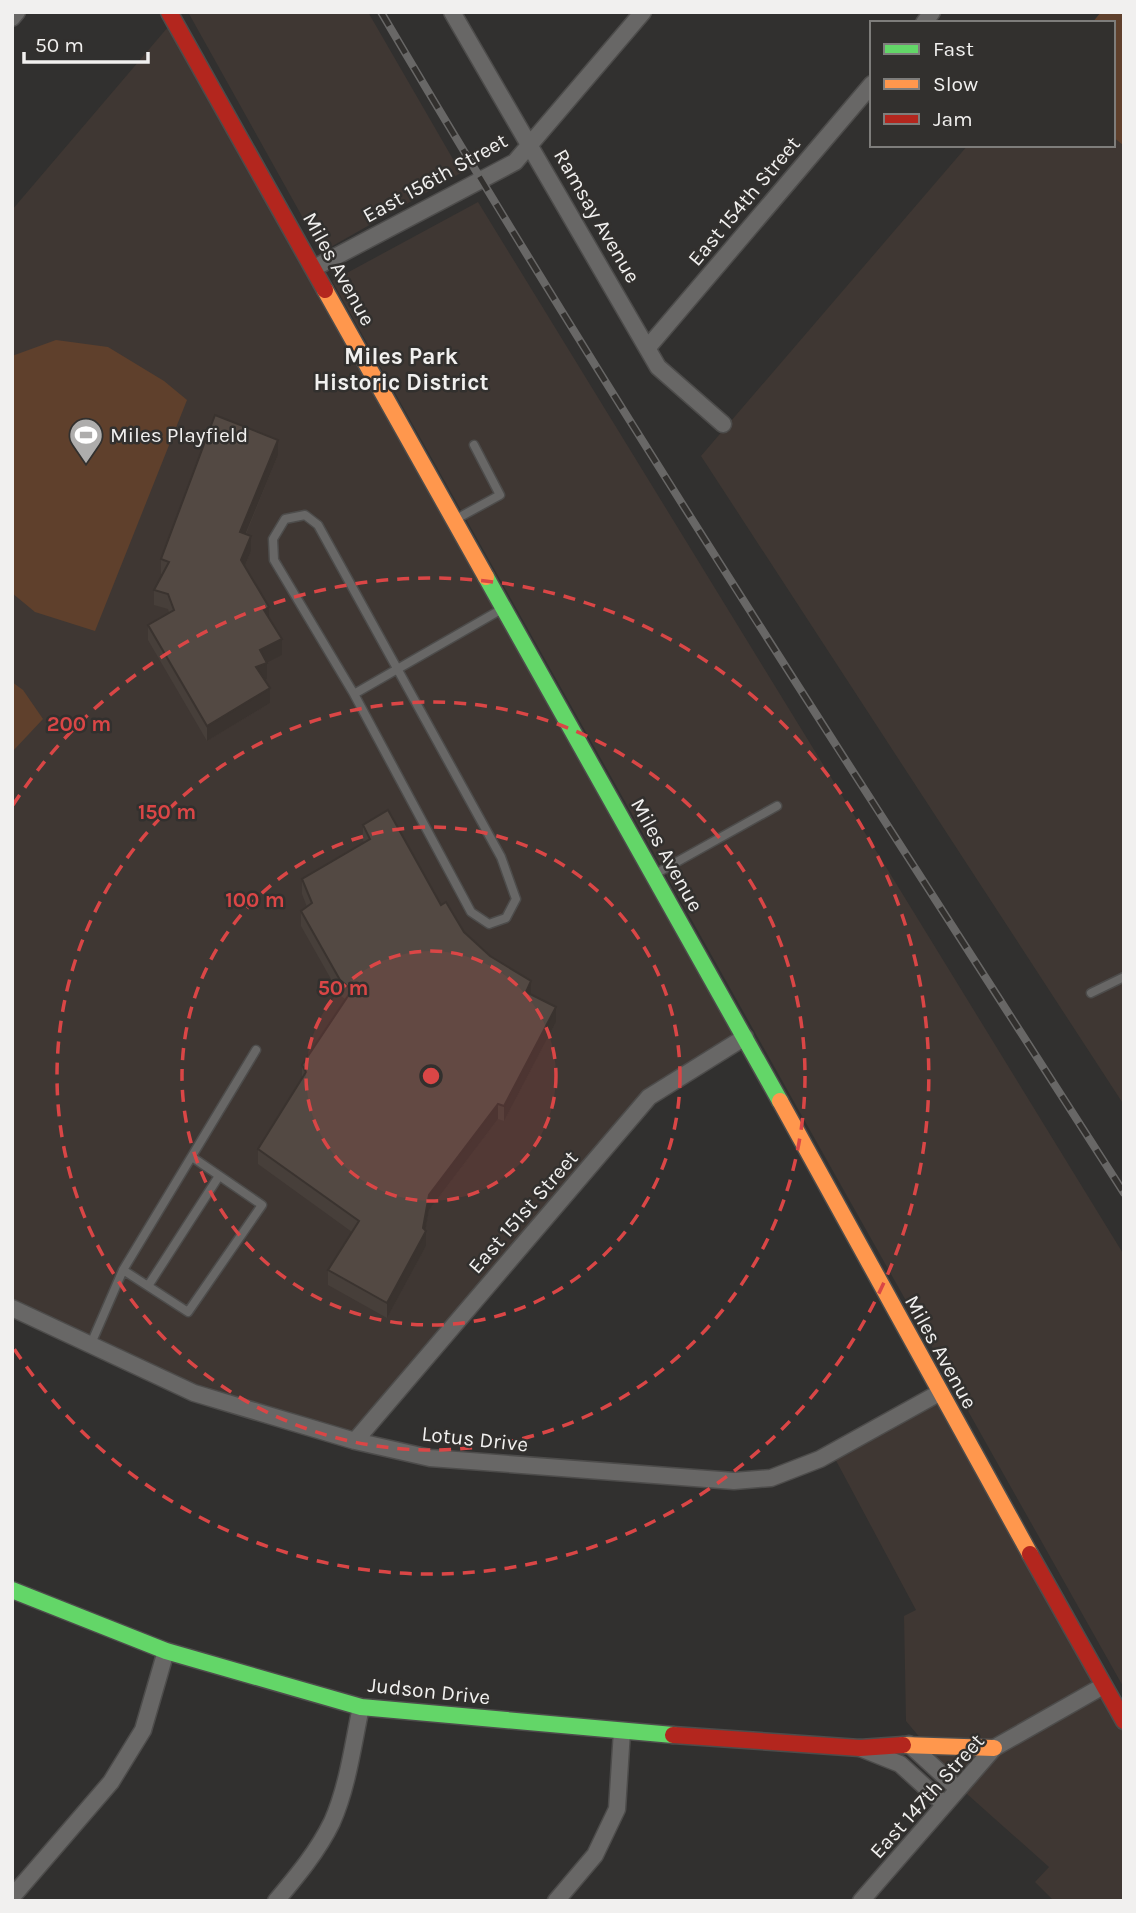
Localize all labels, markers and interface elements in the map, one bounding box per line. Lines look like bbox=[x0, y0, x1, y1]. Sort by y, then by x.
scale bar bbox=[24, 21, 149, 65]
legend bbox=[870, 21, 1115, 147]
text: 50 m bbox=[35, 33, 84, 57]
text: Fast bbox=[933, 37, 974, 61]
text: Slow bbox=[933, 72, 978, 96]
text: Jam bbox=[933, 107, 973, 131]
street label: East 156th Street bbox=[359, 128, 511, 228]
street label: East 154th Street bbox=[683, 132, 805, 270]
street label: Ramsay Avenue bbox=[549, 145, 645, 287]
street label: Miles Avenue bbox=[298, 208, 380, 330]
district label: Miles Park Historic District bbox=[314, 343, 488, 396]
sports icon: Miles Playfield bbox=[67, 416, 105, 465]
place label: Miles Playfield bbox=[110, 423, 248, 447]
text: 200 m bbox=[47, 712, 111, 736]
street label: Miles Avenue bbox=[626, 794, 708, 916]
text: 150 m bbox=[138, 800, 196, 824]
text: 100 m bbox=[225, 888, 285, 912]
text: 50 m bbox=[318, 976, 368, 1000]
centre of rings bbox=[419, 1064, 443, 1088]
street label: East 151st Street bbox=[463, 1146, 583, 1278]
street label: Miles Avenue bbox=[900, 1291, 982, 1413]
street label: Lotus Drive bbox=[421, 1421, 529, 1457]
street label: Judson Drive bbox=[367, 1673, 491, 1709]
street label: East 147th Street bbox=[865, 1729, 989, 1863]

